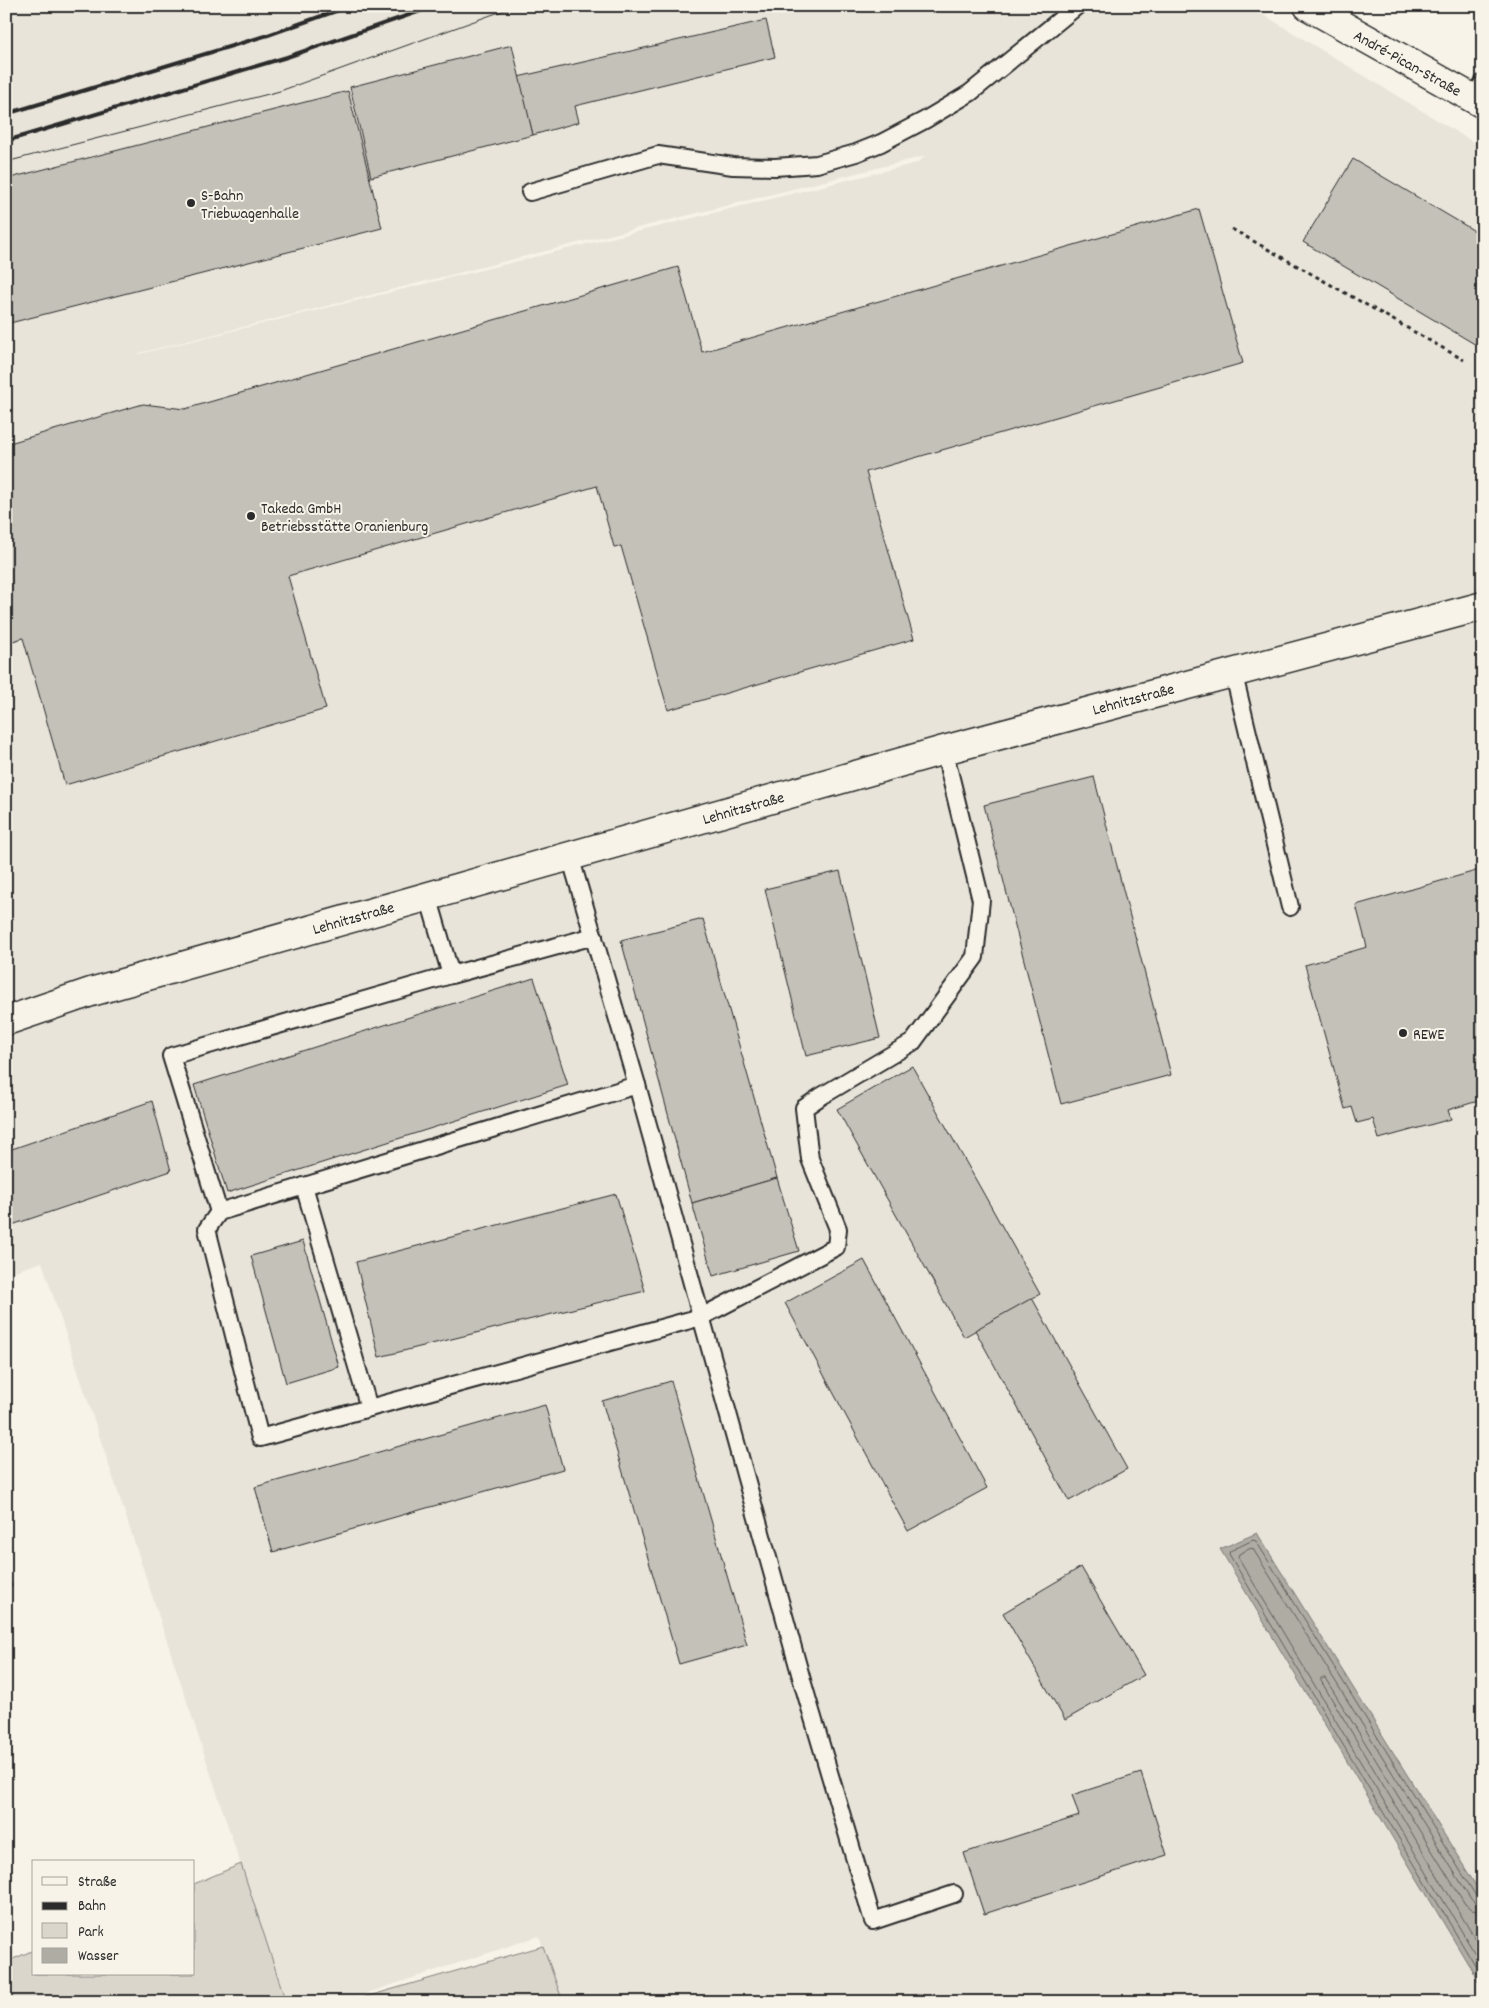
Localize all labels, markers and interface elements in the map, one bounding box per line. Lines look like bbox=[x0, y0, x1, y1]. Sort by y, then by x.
street label: André-Pican-Straße bbox=[1349, 25, 1465, 103]
place label: S-Bahn Triebwagenhalle bbox=[201, 185, 299, 226]
marker: S-Bahn Triebwagenhalle bbox=[185, 197, 197, 209]
place label: Takeda GmbH Betriebsstätte Oranienburg bbox=[261, 498, 428, 539]
marker: Takeda GmbH Betriebsstätte Oranienburg bbox=[245, 510, 257, 522]
street label: Lehnitzstraße bbox=[1090, 678, 1177, 722]
street label: Lehnitzstraße bbox=[700, 787, 787, 832]
street label: Lehnitzstraße bbox=[310, 897, 397, 942]
place label: REWE bbox=[1413, 1024, 1445, 1047]
marker: REWE bbox=[1397, 1027, 1409, 1039]
legend bbox=[32, 1860, 195, 1976]
text: Straße bbox=[78, 1872, 117, 1894]
text: Bahn bbox=[78, 1896, 106, 1918]
text: Park bbox=[78, 1922, 104, 1944]
text: Wasser bbox=[78, 1946, 119, 1968]

